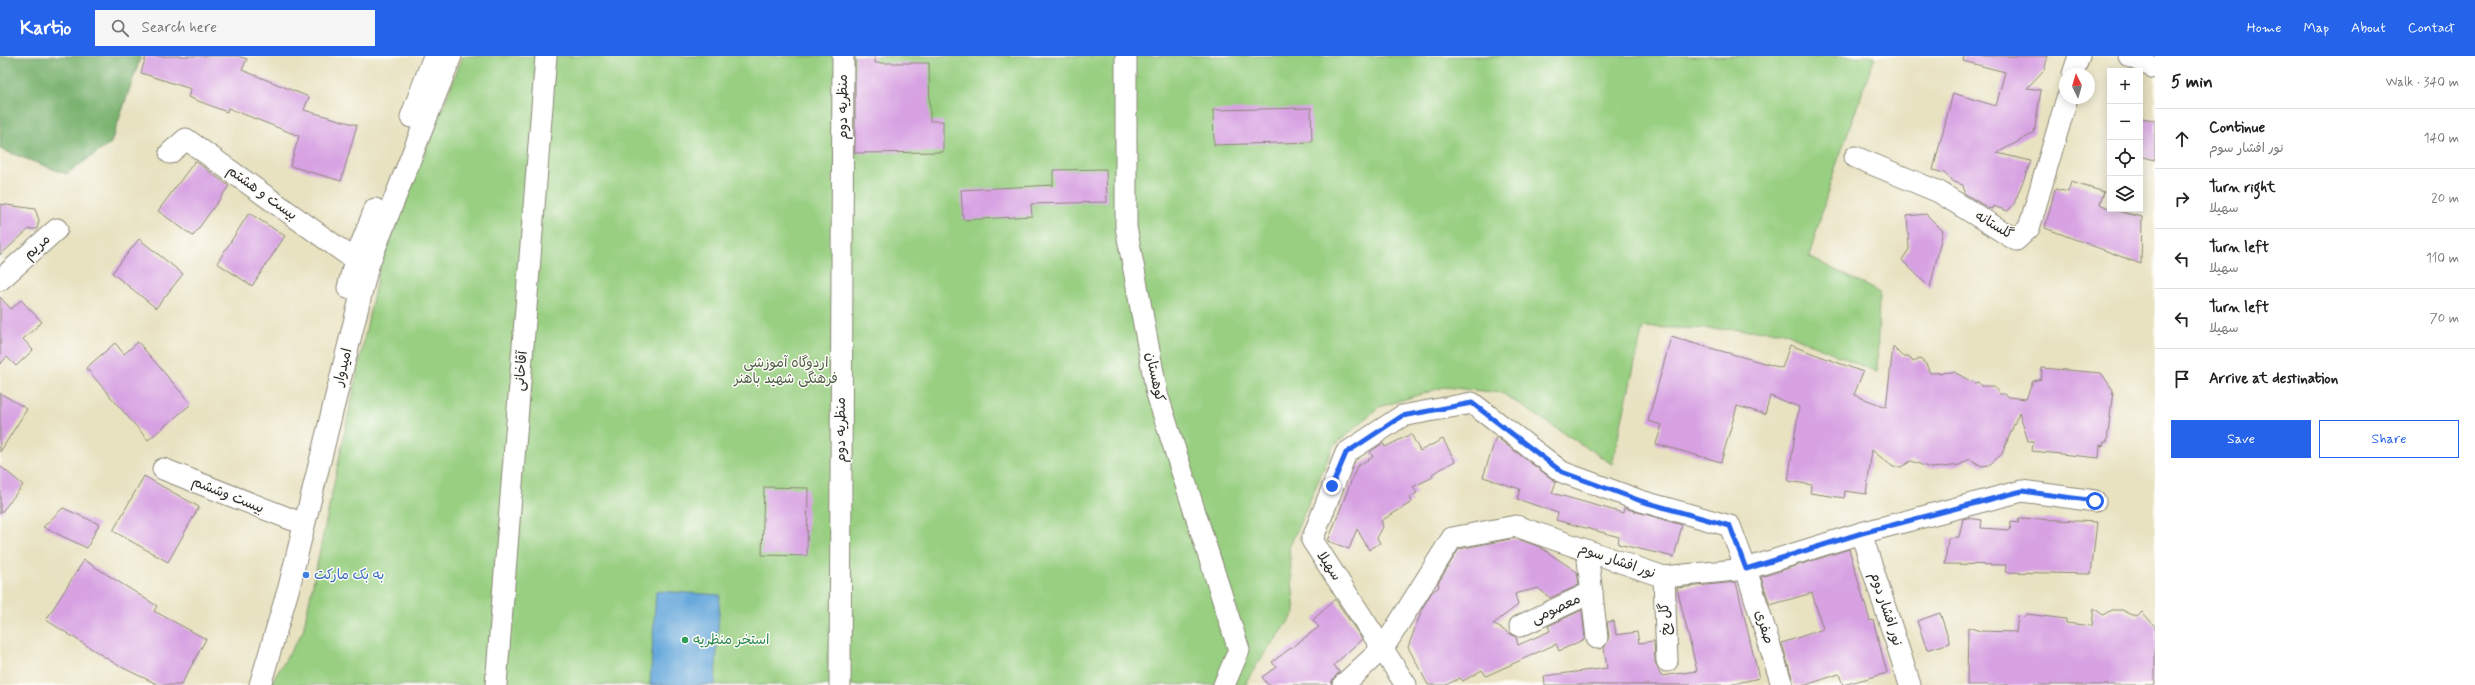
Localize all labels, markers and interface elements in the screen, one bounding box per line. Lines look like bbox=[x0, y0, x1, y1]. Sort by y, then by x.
search box bbox=[95, 10, 375, 46]
text: Kartio bbox=[20, 16, 71, 41]
icon: search bbox=[109, 17, 131, 39]
text: Search here bbox=[141, 18, 217, 38]
text: Home bbox=[2247, 19, 2281, 37]
text: Map bbox=[2303, 19, 2329, 37]
text: About bbox=[2351, 19, 2386, 37]
text: Contact bbox=[2408, 19, 2455, 37]
north arrow bbox=[2059, 68, 2095, 104]
map controls bbox=[2107, 68, 2143, 212]
button: + bbox=[2107, 68, 2143, 104]
text: 5 min bbox=[2171, 71, 2213, 93]
street label: منظریه دوم bbox=[834, 74, 853, 140]
text: Walk · 340 m bbox=[2385, 74, 2459, 91]
button: − bbox=[2107, 104, 2143, 140]
text: Continue bbox=[2209, 118, 2265, 138]
icon: ahead bbox=[2171, 128, 2193, 150]
text: 140 m bbox=[2424, 130, 2459, 147]
button: locate bbox=[2107, 140, 2143, 176]
text: نور افشار سوم bbox=[2209, 140, 2284, 157]
street label: بیست و هشتم bbox=[223, 161, 301, 225]
button: layers bbox=[2107, 176, 2143, 212]
text: Turn right bbox=[2209, 178, 2276, 198]
icon: right bbox=[2171, 188, 2193, 210]
text: 20 m bbox=[2431, 190, 2459, 207]
text: سهیلا bbox=[2209, 200, 2239, 217]
street label: گلستانه bbox=[1971, 206, 2017, 244]
street label: مریم bbox=[20, 230, 55, 264]
text: Turn left bbox=[2209, 238, 2269, 258]
icon: left bbox=[2171, 248, 2193, 270]
text: 110 m bbox=[2426, 250, 2459, 267]
text: سهیلا bbox=[2209, 260, 2239, 277]
text: Turn left bbox=[2209, 298, 2269, 318]
icon: left bbox=[2171, 308, 2193, 330]
text: 70 m bbox=[2430, 310, 2459, 327]
text: سهیلا bbox=[2209, 320, 2239, 337]
street label: امیدوار bbox=[329, 346, 356, 389]
street label: آقاخانی bbox=[510, 350, 532, 392]
street label: کوهستان bbox=[1141, 351, 1169, 403]
park label: اردوگاه آموزشی فرهنگی شهید باهنر bbox=[733, 354, 838, 388]
icon: arrive bbox=[2171, 368, 2193, 390]
text: Arrive at destination bbox=[2209, 369, 2338, 389]
street label: منظریه دوم bbox=[832, 397, 851, 463]
button: Save bbox=[2171, 420, 2311, 458]
button: Share bbox=[2319, 420, 2459, 458]
street label: بیست وششم bbox=[189, 472, 267, 519]
route end bbox=[1323, 477, 1341, 495]
route start bbox=[2086, 492, 2104, 510]
street label: نور افشار سوم bbox=[1575, 539, 1658, 584]
street label: سهیلا bbox=[1313, 548, 1345, 584]
place label: به بک مارکت bbox=[314, 566, 384, 584]
marker: به بک مارکت bbox=[301, 570, 311, 580]
street label: نور افشار دوم bbox=[1865, 570, 1906, 648]
street label: معصومی bbox=[1529, 590, 1583, 628]
street label: گل یخ bbox=[1655, 602, 1675, 636]
street label: صفری bbox=[1750, 608, 1778, 646]
place label: استخر منظریه bbox=[693, 631, 770, 649]
marker: استخر منظریه bbox=[680, 635, 690, 645]

